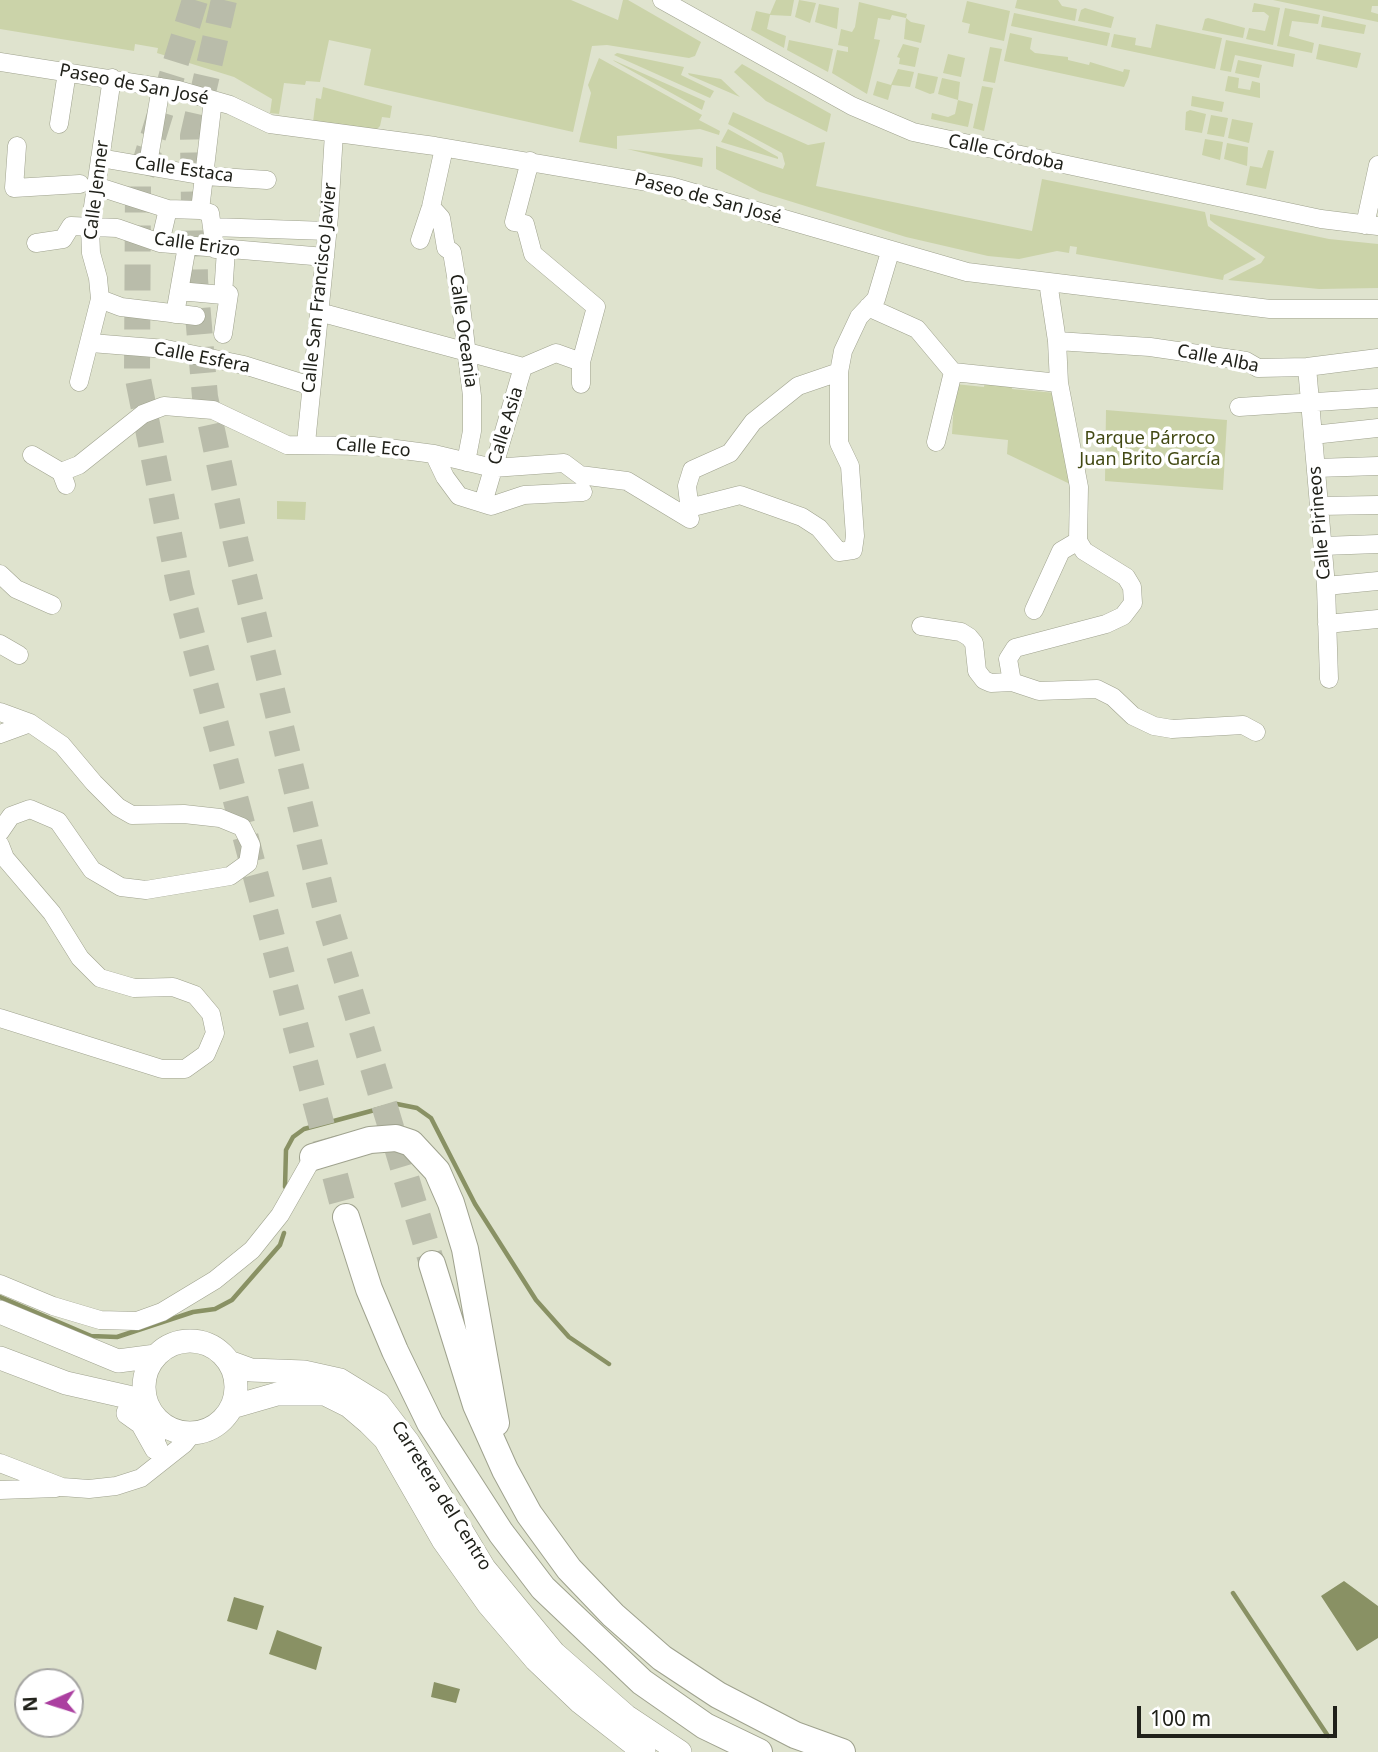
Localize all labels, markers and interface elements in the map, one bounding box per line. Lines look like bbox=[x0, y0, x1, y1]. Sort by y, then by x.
street label: Paseo de San José bbox=[58, 60, 210, 110]
street label: Calle Córdoba bbox=[946, 130, 1066, 176]
street label: Calle Jenner bbox=[80, 139, 114, 241]
street label: Calle Estaca bbox=[133, 152, 235, 188]
street label: Paseo de San José bbox=[632, 169, 784, 229]
street label: Calle San Francisco Javier bbox=[298, 182, 342, 394]
street label: Calle Erizo bbox=[152, 228, 242, 262]
street label: Calle Oceania bbox=[444, 273, 482, 389]
street label: Calle Esfera bbox=[152, 338, 252, 378]
street label: Calle Alba bbox=[1175, 340, 1261, 378]
street label: Calle Asia bbox=[484, 384, 528, 468]
park label: Parque Párroco Juan Brito García bbox=[1079, 428, 1221, 471]
street label: Calle Eco bbox=[335, 434, 411, 462]
street label: Calle Pirineos bbox=[1304, 465, 1336, 581]
street label: Carretera del Centro bbox=[386, 1417, 496, 1575]
north arrow bbox=[14, 1668, 84, 1738]
scale bar bbox=[1140, 1692, 1340, 1736]
text: N bbox=[17, 1696, 43, 1712]
text: 100 m bbox=[1150, 1704, 1211, 1732]

